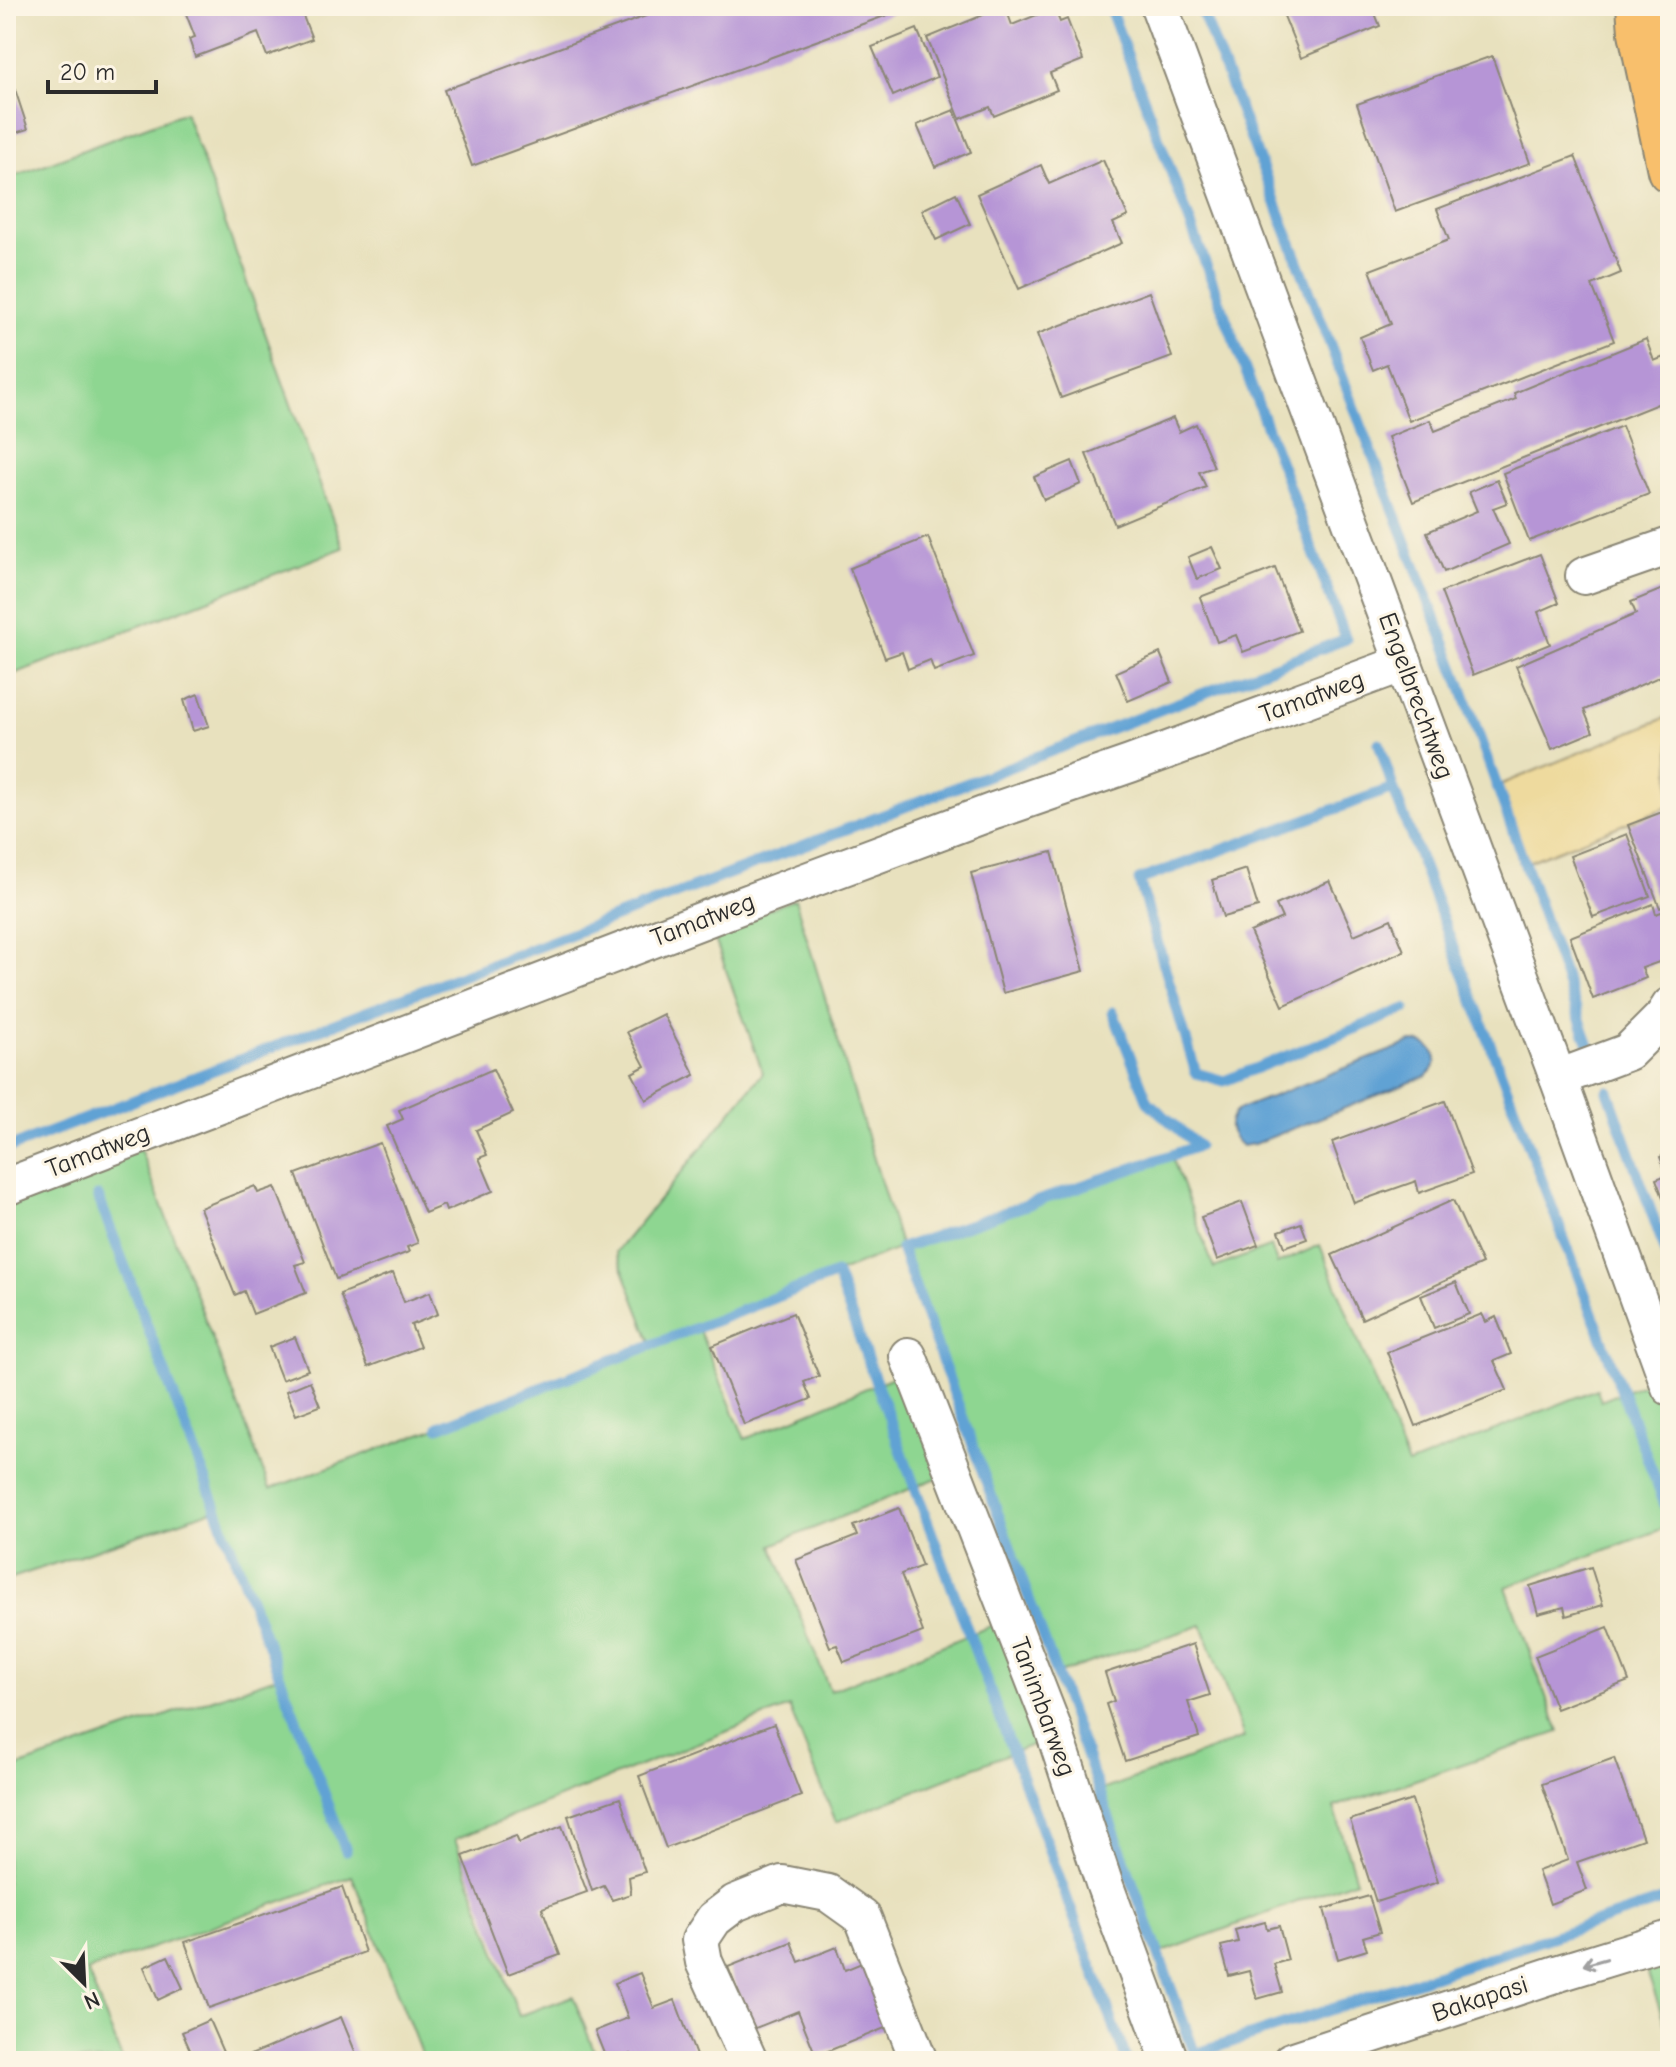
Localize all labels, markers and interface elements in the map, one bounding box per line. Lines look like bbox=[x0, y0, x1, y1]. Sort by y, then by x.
scale bar bbox=[48, 44, 156, 94]
text: 20 m bbox=[60, 58, 115, 86]
street label: Engelbrechtweg bbox=[1372, 609, 1460, 783]
street label: Tamatweg bbox=[1256, 664, 1368, 730]
street label: Tamatweg bbox=[647, 886, 759, 954]
street label: Tamatweg bbox=[42, 1117, 154, 1185]
street label: Tanimbarweg bbox=[1004, 1633, 1082, 1781]
north arrow bbox=[44, 1943, 124, 2023]
one-way arrow bbox=[1583, 1955, 1609, 1970]
street label: Bakapasi bbox=[1428, 1969, 1532, 2029]
text: N bbox=[80, 1986, 104, 2015]

